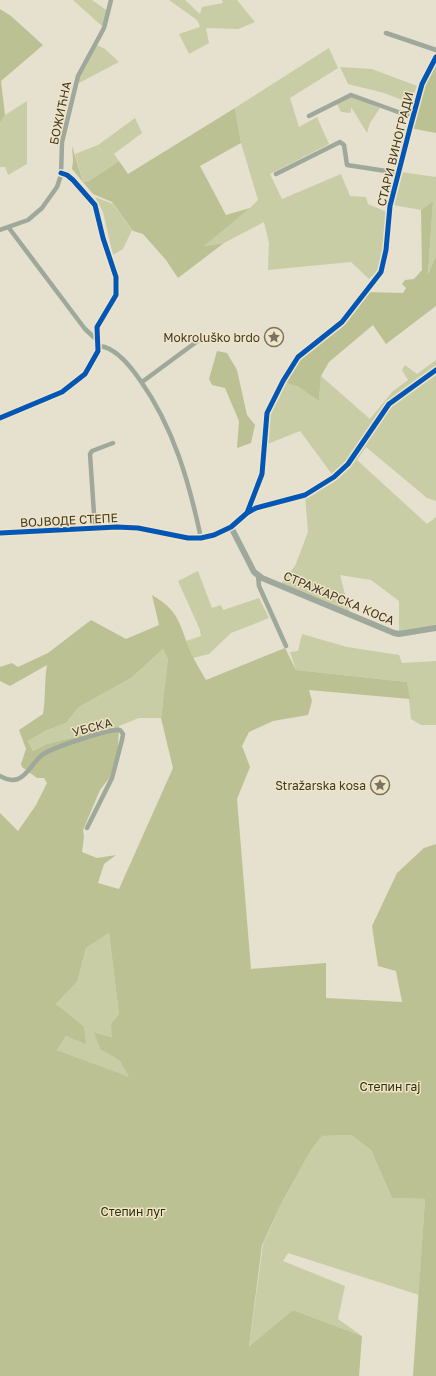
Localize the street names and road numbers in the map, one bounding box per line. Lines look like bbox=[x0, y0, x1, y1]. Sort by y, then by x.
street label: БОЖИЋНА bbox=[46, 80, 74, 146]
street label: СТАРИ ВИНОГРАДИ bbox=[374, 90, 416, 208]
street label: ВОЈВОДЕ СТЕПЕ bbox=[20, 510, 118, 530]
street label: СТРАЖАРСКА КОСА bbox=[281, 568, 397, 628]
street label: УБСКА bbox=[70, 714, 114, 740]

